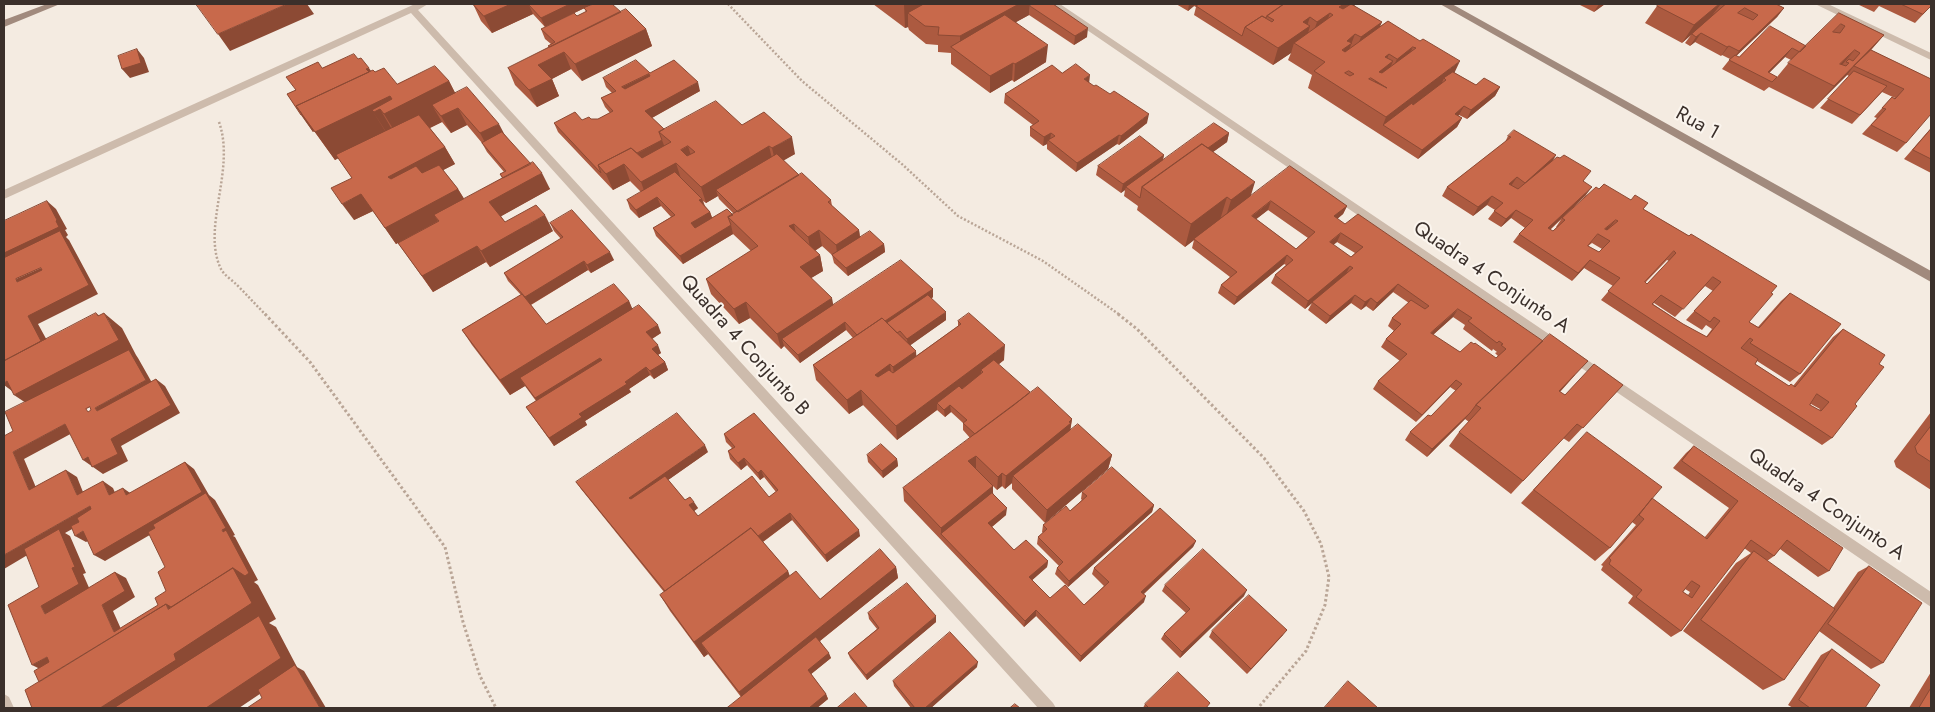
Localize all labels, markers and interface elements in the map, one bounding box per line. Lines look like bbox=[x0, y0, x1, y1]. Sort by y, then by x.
street label: Rua 1 bbox=[1671, 102, 1723, 146]
street label: Quadra 4 Conjunto A bbox=[1408, 217, 1574, 339]
street label: Quadra 4 Conjunto B bbox=[674, 271, 814, 421]
street label: Quadra 4 Conjunto A bbox=[1743, 444, 1909, 566]

